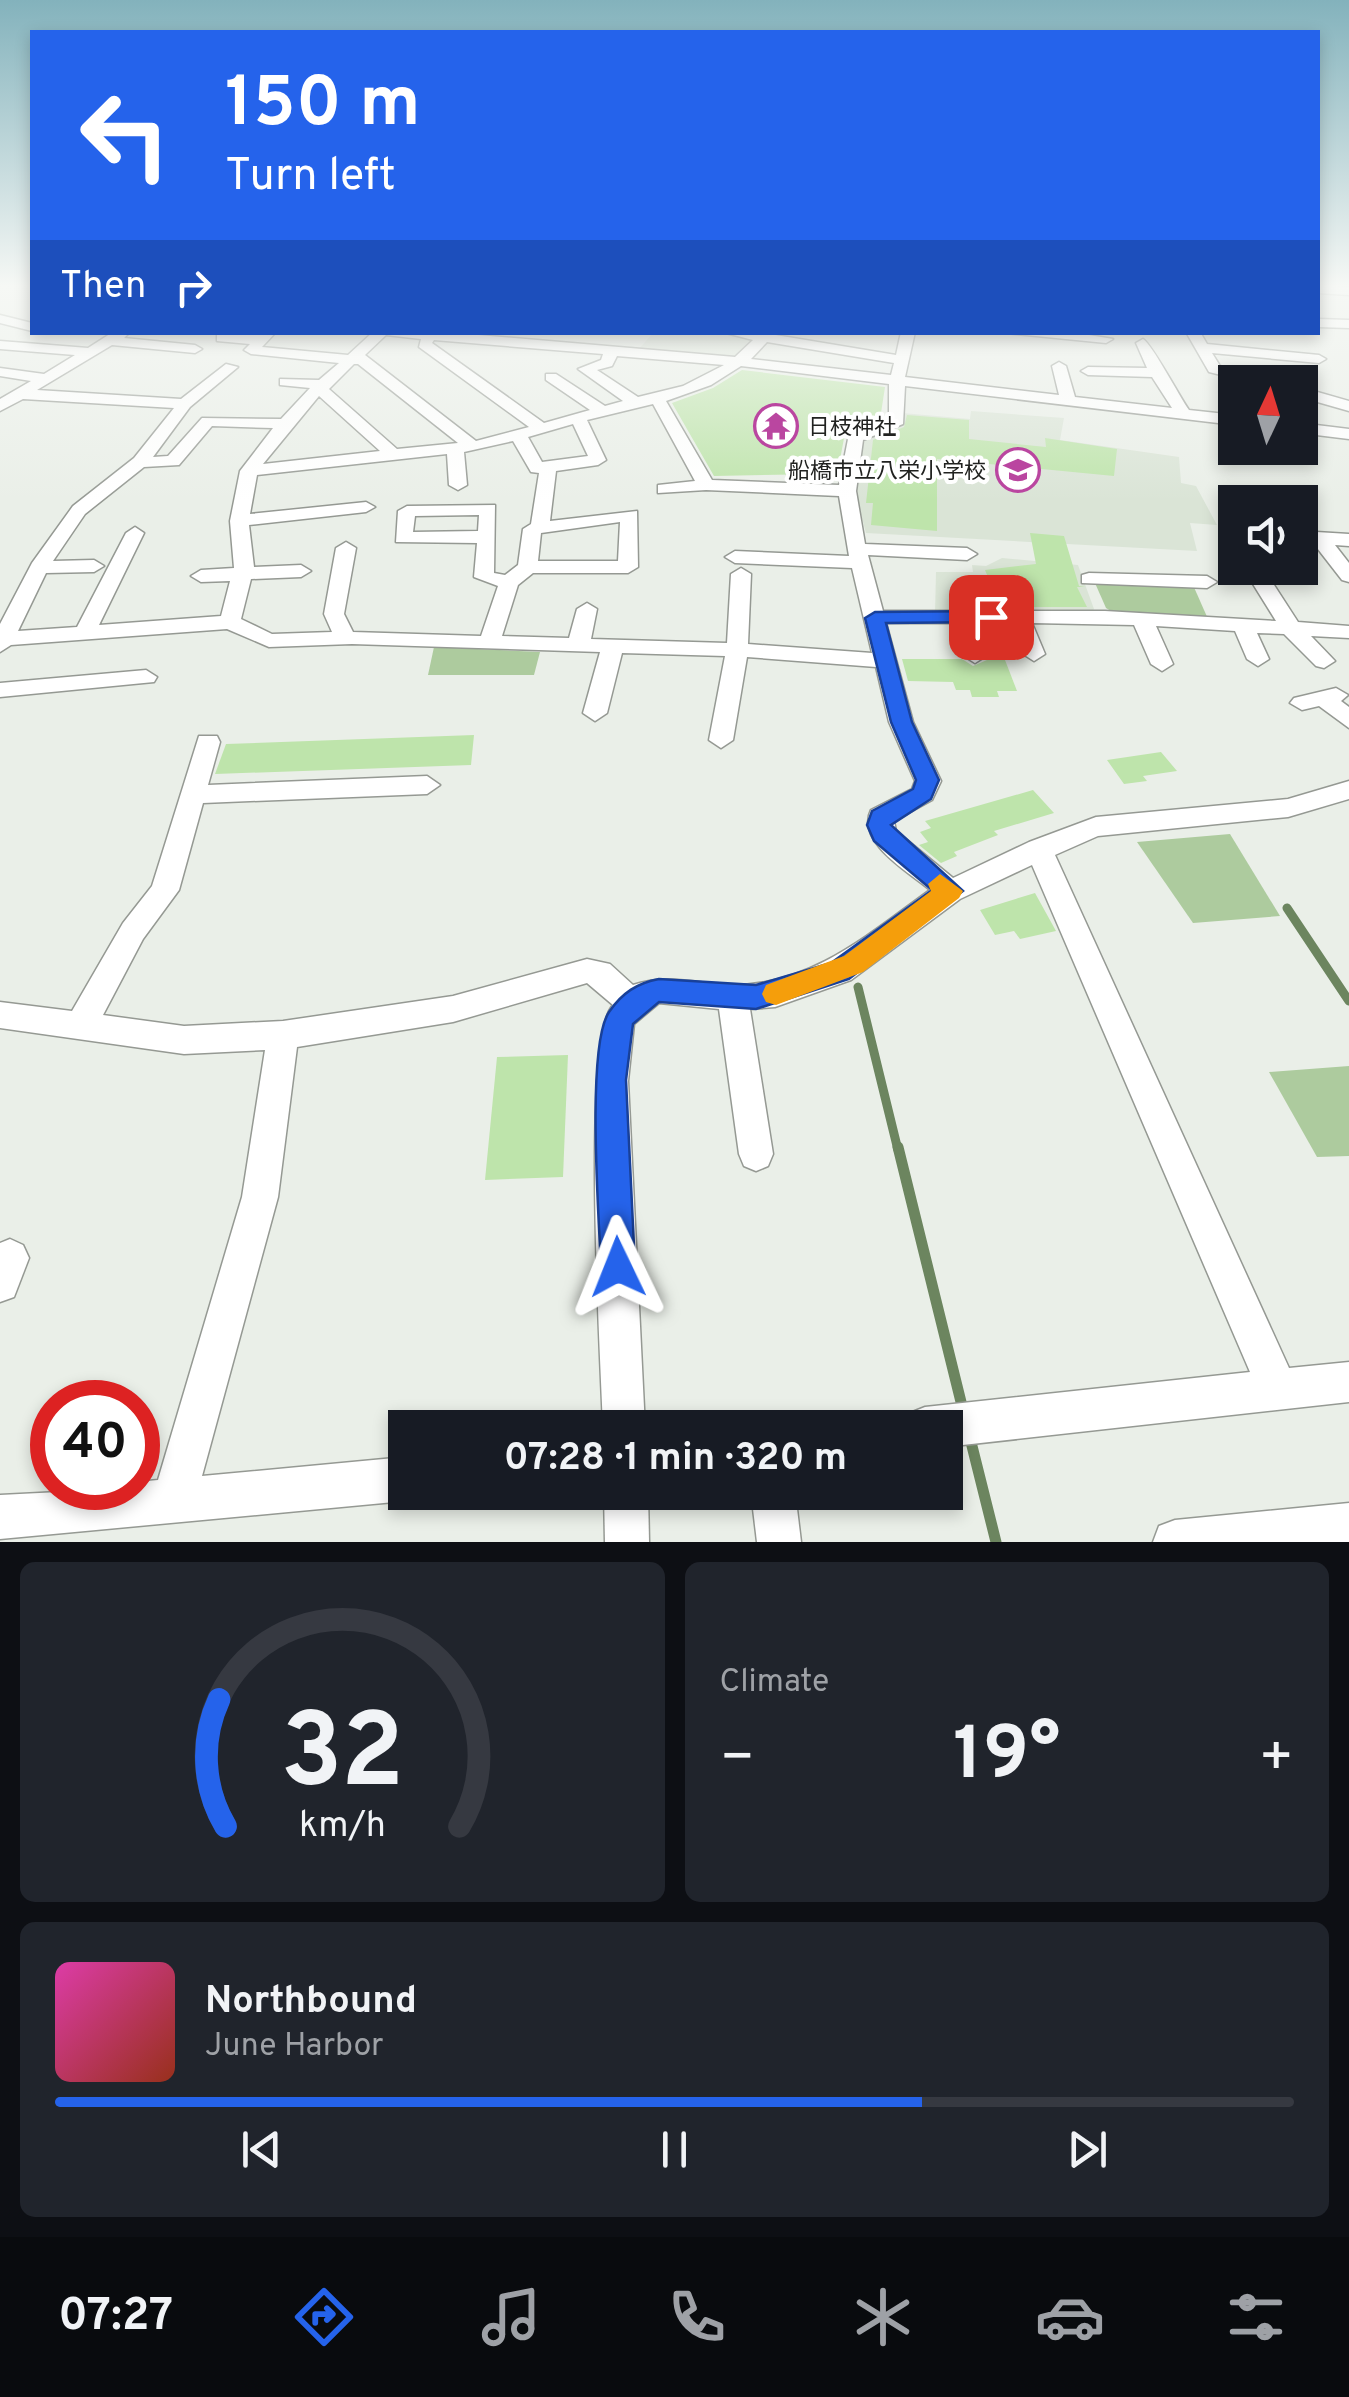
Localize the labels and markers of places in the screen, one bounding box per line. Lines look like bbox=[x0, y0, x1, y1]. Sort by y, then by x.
temple icon: 日枝神社 bbox=[753, 403, 799, 449]
place label: 日枝神社 bbox=[808, 415, 896, 442]
school or university icon: 船橋市立八栄小学校 bbox=[995, 447, 1041, 493]
place label: 船橋市立八栄小学校 bbox=[788, 459, 986, 486]
pin bbox=[949, 575, 1034, 660]

